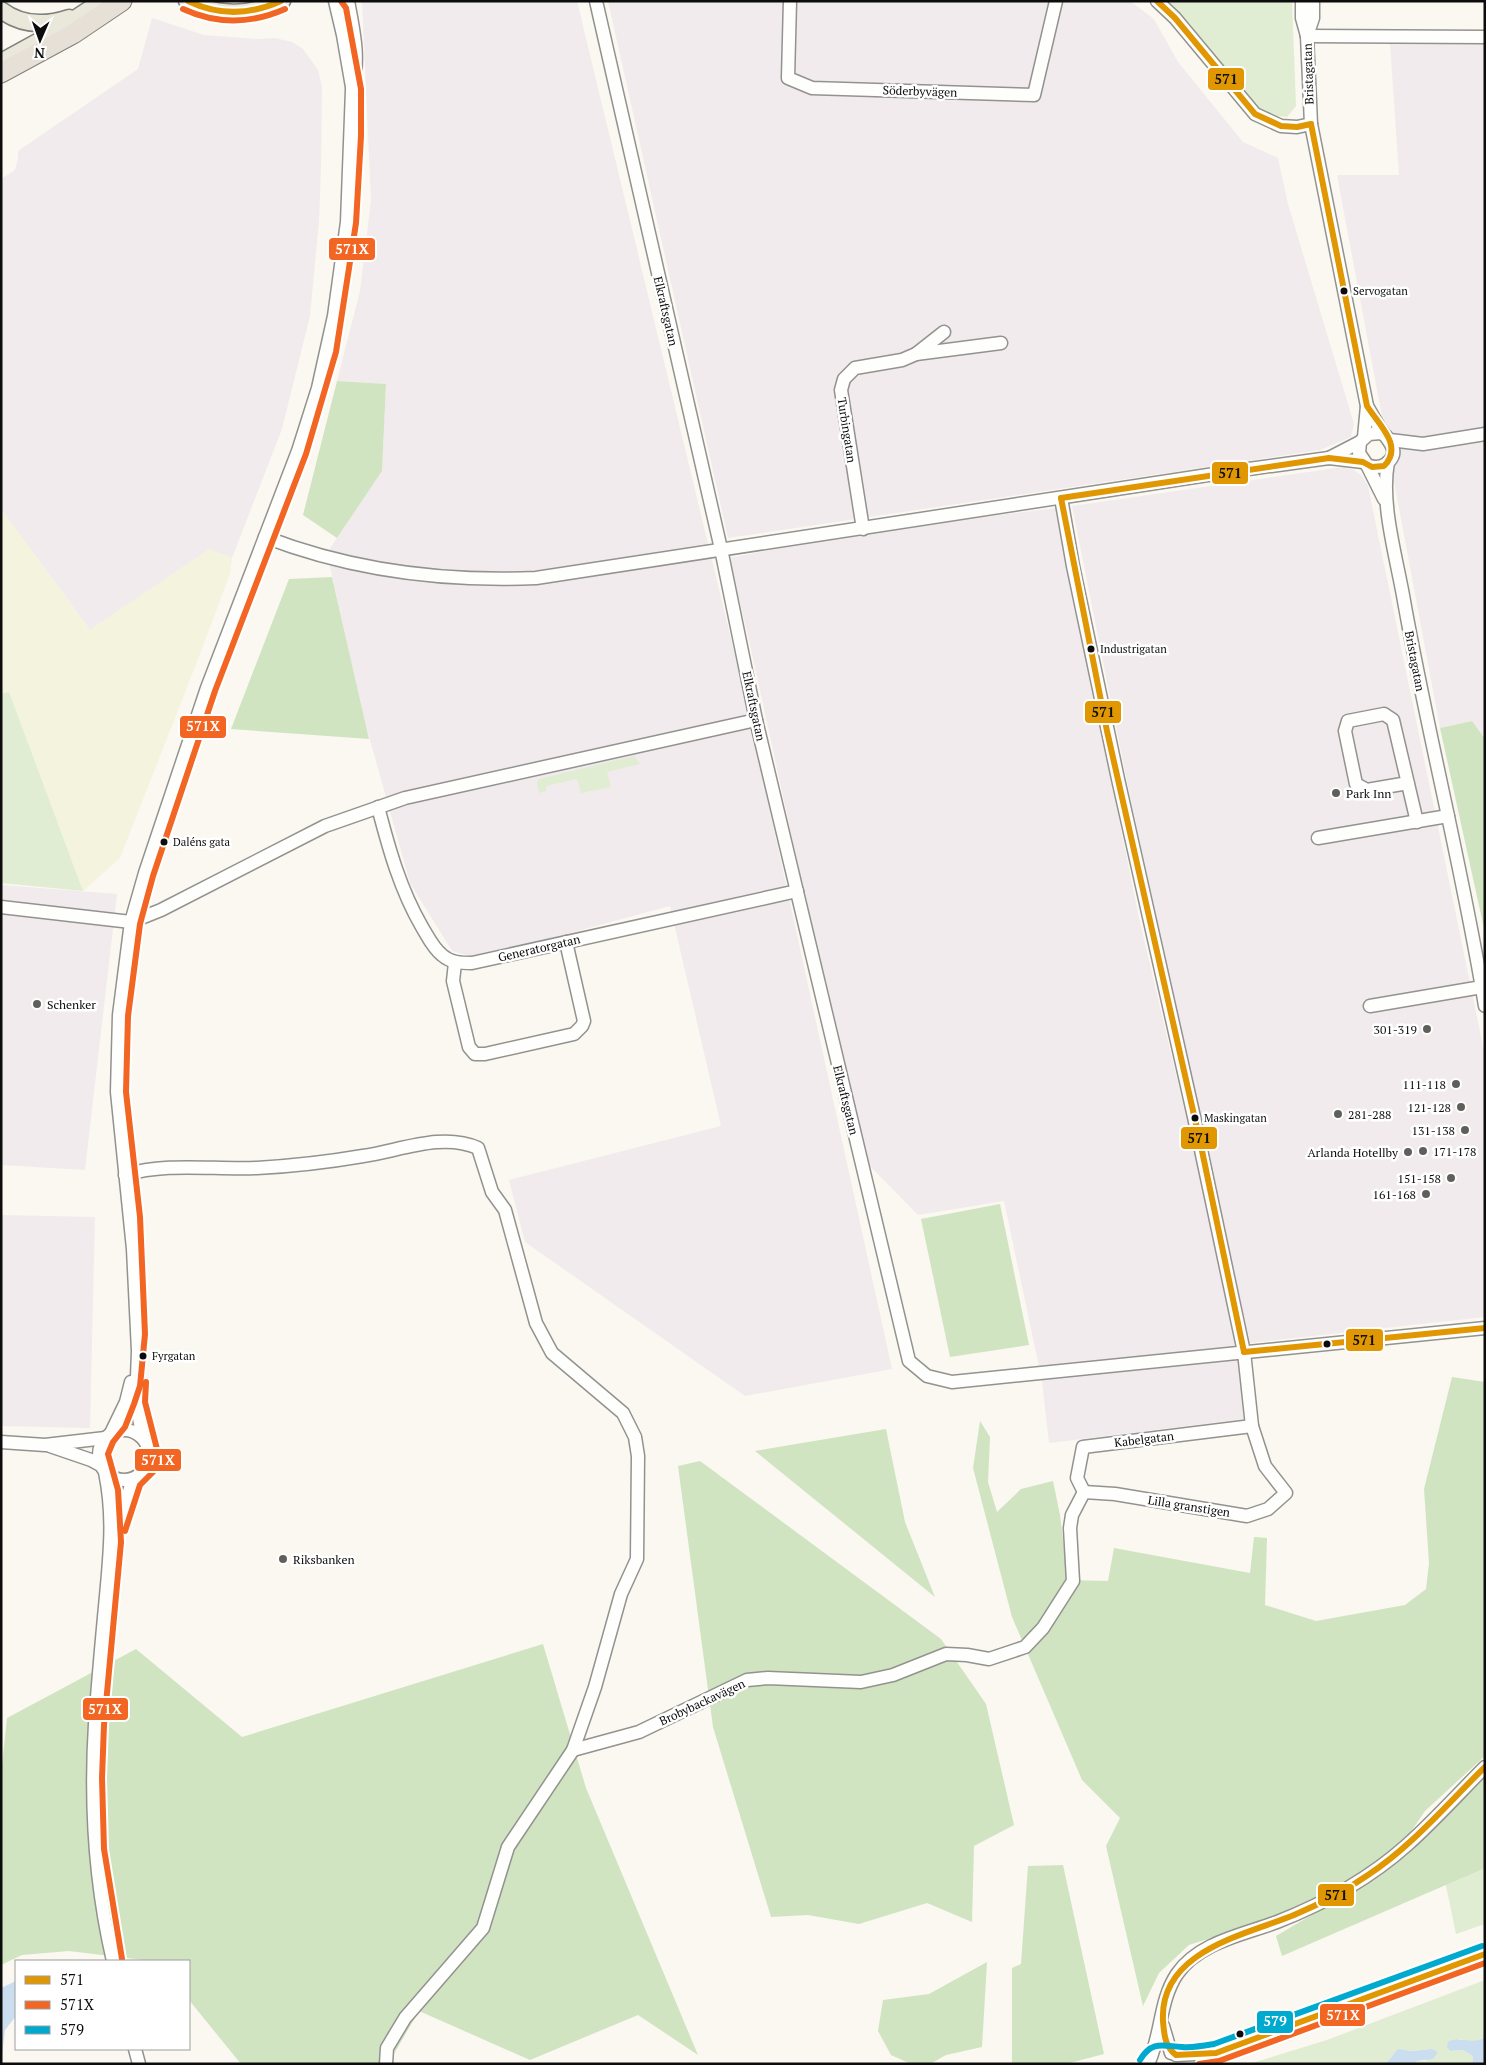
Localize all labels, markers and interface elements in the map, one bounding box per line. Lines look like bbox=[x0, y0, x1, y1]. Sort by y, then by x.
north arrow bbox=[15, 15, 65, 65]
street label: Bristagatan bbox=[1299, 43, 1317, 105]
text: N bbox=[34, 44, 45, 63]
line badge: 571 bbox=[1207, 67, 1245, 91]
text: 571 bbox=[1214, 69, 1238, 88]
street label: Söderbyvägen bbox=[882, 82, 958, 100]
line badge: 571X bbox=[328, 237, 376, 261]
text: 571X bbox=[335, 239, 370, 258]
street label: Elkraftsgatan bbox=[651, 275, 681, 347]
place label: Servogatan bbox=[1353, 284, 1408, 298]
marker: Servogatan bbox=[1339, 286, 1349, 296]
street label: Turbingatan bbox=[834, 396, 860, 464]
line badge: 571 bbox=[1211, 461, 1249, 485]
text: 571 bbox=[1218, 463, 1242, 482]
street label: Bristagatan bbox=[1402, 629, 1428, 693]
place label: Industrigatan bbox=[1100, 642, 1167, 656]
marker: Industrigatan bbox=[1086, 644, 1096, 654]
street label: Elkraftsgatan bbox=[739, 670, 769, 742]
line badge: 571 bbox=[1084, 700, 1122, 724]
text: 571 bbox=[1091, 702, 1115, 721]
line badge: 571X bbox=[179, 715, 227, 739]
text: 571X bbox=[186, 716, 221, 735]
place label: Park Inn bbox=[1346, 786, 1391, 801]
marker: Park Inn bbox=[1330, 787, 1342, 799]
place label: Daléns gata bbox=[173, 835, 231, 849]
marker: Daléns gata bbox=[159, 837, 169, 847]
street label: Generatorgatan bbox=[496, 931, 582, 965]
place label: Schenker bbox=[47, 997, 96, 1012]
marker: Schenker bbox=[31, 998, 43, 1010]
place label: 301-319 bbox=[1374, 1022, 1417, 1037]
marker: 301-319 bbox=[1421, 1023, 1433, 1035]
street label: Elkraftsgatan bbox=[830, 1064, 862, 1136]
place label: 111-118 bbox=[1403, 1077, 1446, 1092]
marker: 111-118 bbox=[1450, 1078, 1462, 1090]
place label: 121-128 bbox=[1408, 1100, 1451, 1115]
marker: 121-128 bbox=[1455, 1101, 1467, 1113]
place label: 281-288 bbox=[1348, 1107, 1391, 1122]
marker: 281-288 bbox=[1332, 1108, 1344, 1120]
place label: Maskingatan bbox=[1204, 1111, 1267, 1125]
marker: Maskingatan bbox=[1190, 1113, 1200, 1123]
place label: 131-138 bbox=[1412, 1123, 1455, 1138]
marker: 131-138 bbox=[1459, 1124, 1471, 1136]
line badge: 571 bbox=[1180, 1126, 1218, 1150]
text: 571 bbox=[1187, 1128, 1211, 1147]
place label: 171-178 bbox=[1433, 1144, 1476, 1159]
place label: Arlanda Hotellby bbox=[1307, 1145, 1399, 1160]
marker: 171-178 bbox=[1417, 1145, 1429, 1157]
marker: Arlanda Hotellby bbox=[1402, 1146, 1414, 1158]
place label: 151-158 bbox=[1398, 1171, 1441, 1186]
marker: 151-158 bbox=[1445, 1172, 1457, 1184]
place label: 161-168 bbox=[1373, 1187, 1416, 1202]
marker: 161-168 bbox=[1420, 1188, 1432, 1200]
line badge: 571 bbox=[1345, 1328, 1384, 1352]
text: 571 bbox=[1352, 1330, 1376, 1349]
unlabelled marker bbox=[1322, 1339, 1332, 1349]
place label: Fyrgatan bbox=[152, 1349, 196, 1363]
marker: Fyrgatan bbox=[138, 1351, 148, 1361]
street label: Kabelgatan bbox=[1113, 1428, 1175, 1450]
line badge: 571X bbox=[134, 1448, 182, 1472]
text: 571X bbox=[141, 1450, 176, 1469]
street label: Lilla granstigen bbox=[1147, 1492, 1231, 1520]
place label: Riksbanken bbox=[293, 1552, 355, 1567]
marker: Riksbanken bbox=[277, 1553, 289, 1565]
street label: Brobybackavägen bbox=[657, 1676, 747, 1728]
line badge: 571X bbox=[82, 1697, 129, 1721]
text: 571X bbox=[88, 1699, 123, 1718]
line badge: 571 bbox=[1317, 1883, 1355, 1907]
text: 571 bbox=[1324, 1885, 1348, 1904]
legend bbox=[15, 1960, 190, 2050]
text: 571 bbox=[60, 1969, 84, 1989]
text: 571X bbox=[60, 1994, 94, 2014]
line badge: 571X bbox=[1319, 2003, 1366, 2027]
text: 571X bbox=[1326, 2005, 1361, 2024]
line badge: 579 bbox=[1256, 2010, 1294, 2034]
text: 579 bbox=[1263, 2011, 1287, 2030]
text: 579 bbox=[60, 2019, 84, 2039]
unlabelled marker bbox=[1235, 2029, 1245, 2039]

